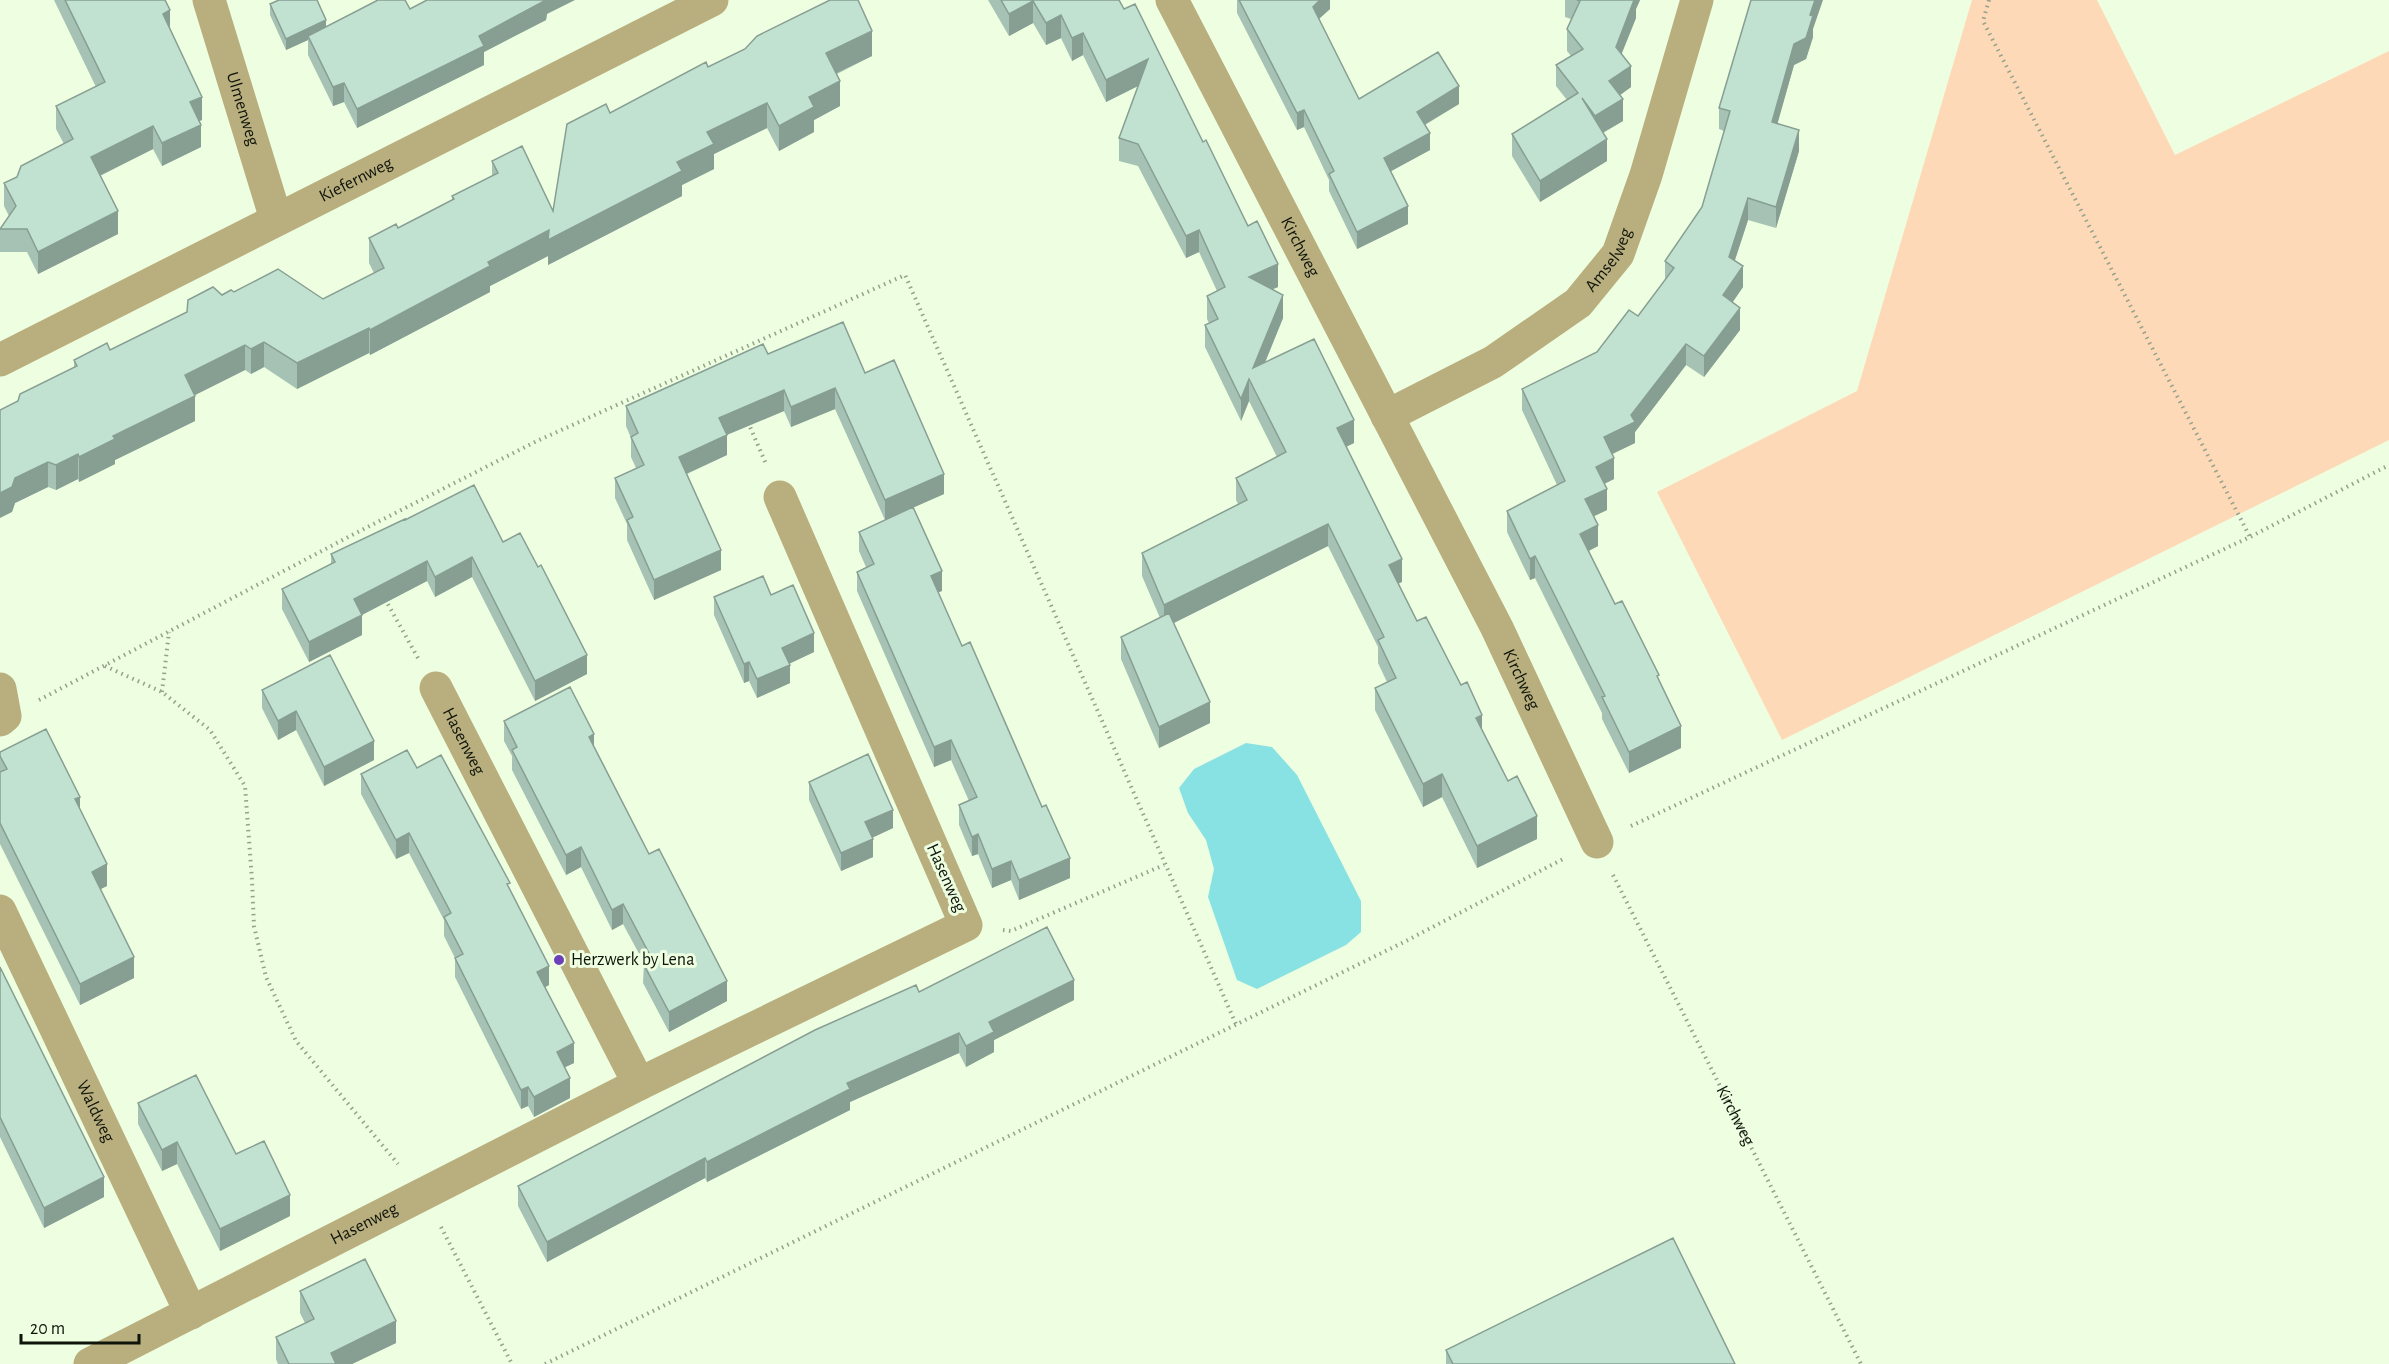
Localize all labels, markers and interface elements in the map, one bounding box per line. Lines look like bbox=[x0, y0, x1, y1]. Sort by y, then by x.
street label: Ulmenweg bbox=[223, 70, 262, 148]
street label: Kiefernweg bbox=[317, 154, 396, 206]
street label: Kirchweg bbox=[1277, 214, 1323, 280]
street label: Amselweg bbox=[1582, 226, 1635, 295]
street label: Kirchweg bbox=[1499, 646, 1543, 713]
street label: Hasenweg bbox=[439, 705, 488, 778]
street label: Hasenweg bbox=[923, 841, 969, 915]
place label: Herzwerk by Lena bbox=[571, 951, 694, 969]
marker: Herzwerk by Lena bbox=[552, 953, 566, 967]
street label: Waldweg bbox=[73, 1078, 118, 1145]
street label: Kirchweg bbox=[1712, 1083, 1758, 1149]
street label: Hasenweg bbox=[328, 1199, 401, 1249]
scale bar bbox=[21, 1307, 140, 1345]
text: 20 m bbox=[30, 1320, 65, 1338]

